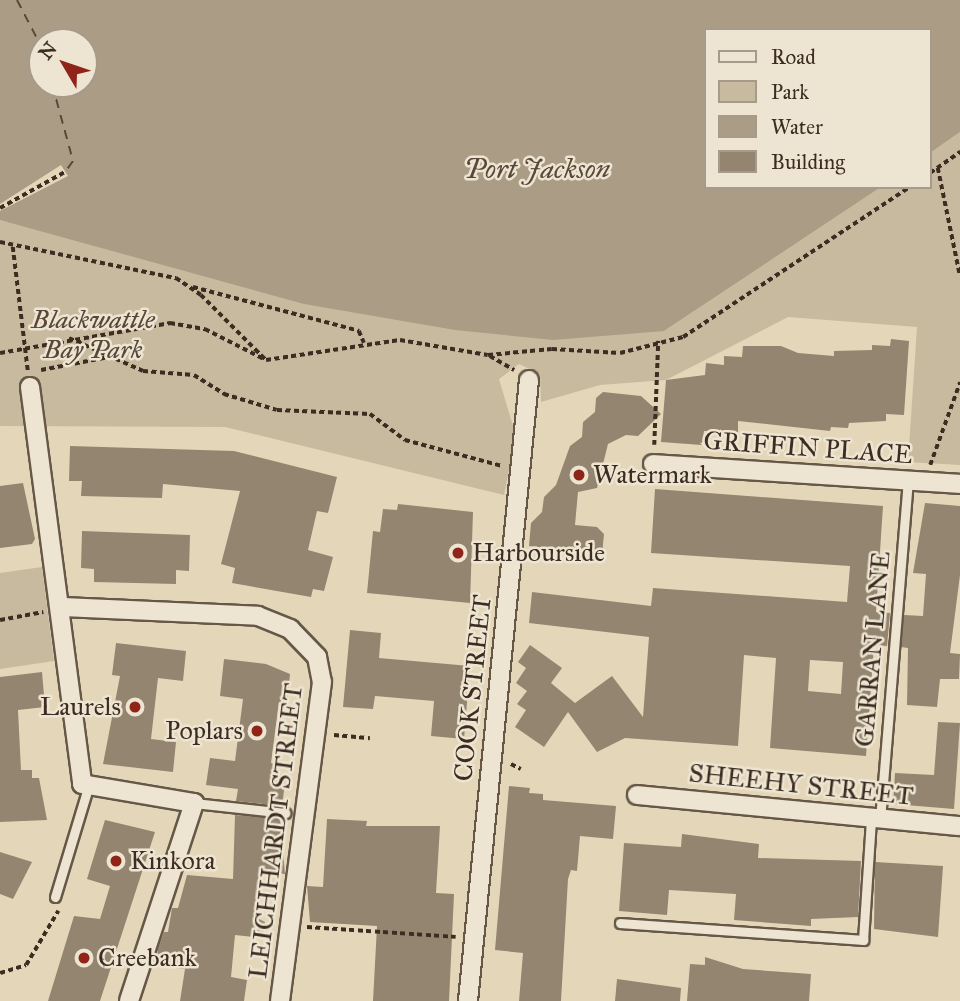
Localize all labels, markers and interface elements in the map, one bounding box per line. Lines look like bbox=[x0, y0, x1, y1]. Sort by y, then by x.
north arrow bbox=[28, 28, 98, 98]
legend bbox=[704, 28, 932, 189]
text: N bbox=[34, 37, 62, 64]
text: Road bbox=[771, 44, 816, 70]
text: Park bbox=[771, 79, 809, 105]
text: Water bbox=[771, 114, 823, 140]
text: Building bbox=[771, 149, 845, 175]
water label: Port Jackson bbox=[464, 152, 610, 186]
park label: Blackwattle Bay Park bbox=[31, 304, 155, 366]
street label: GRIFFIN PLACE bbox=[702, 425, 914, 471]
place label: Watermark bbox=[593, 459, 712, 491]
marker: Watermark bbox=[571, 467, 587, 483]
place label: Harbourside bbox=[472, 537, 605, 569]
marker: Harbourside bbox=[450, 545, 466, 561]
street label: GARRAN LANE bbox=[849, 550, 897, 748]
street label: COOK STREET bbox=[448, 593, 498, 783]
street label: LEICHHARDT STREET bbox=[242, 682, 310, 980]
place label: Laurels bbox=[40, 691, 121, 723]
marker: Laurels bbox=[127, 699, 143, 715]
place label: Poplars bbox=[165, 715, 243, 747]
marker: Poplars bbox=[249, 723, 265, 739]
street label: SHEEHY STREET bbox=[687, 758, 915, 812]
place label: Kinkora bbox=[130, 845, 215, 877]
marker: Kinkora bbox=[108, 853, 124, 869]
place label: Creebank bbox=[98, 942, 197, 974]
marker: Creebank bbox=[76, 950, 92, 966]

